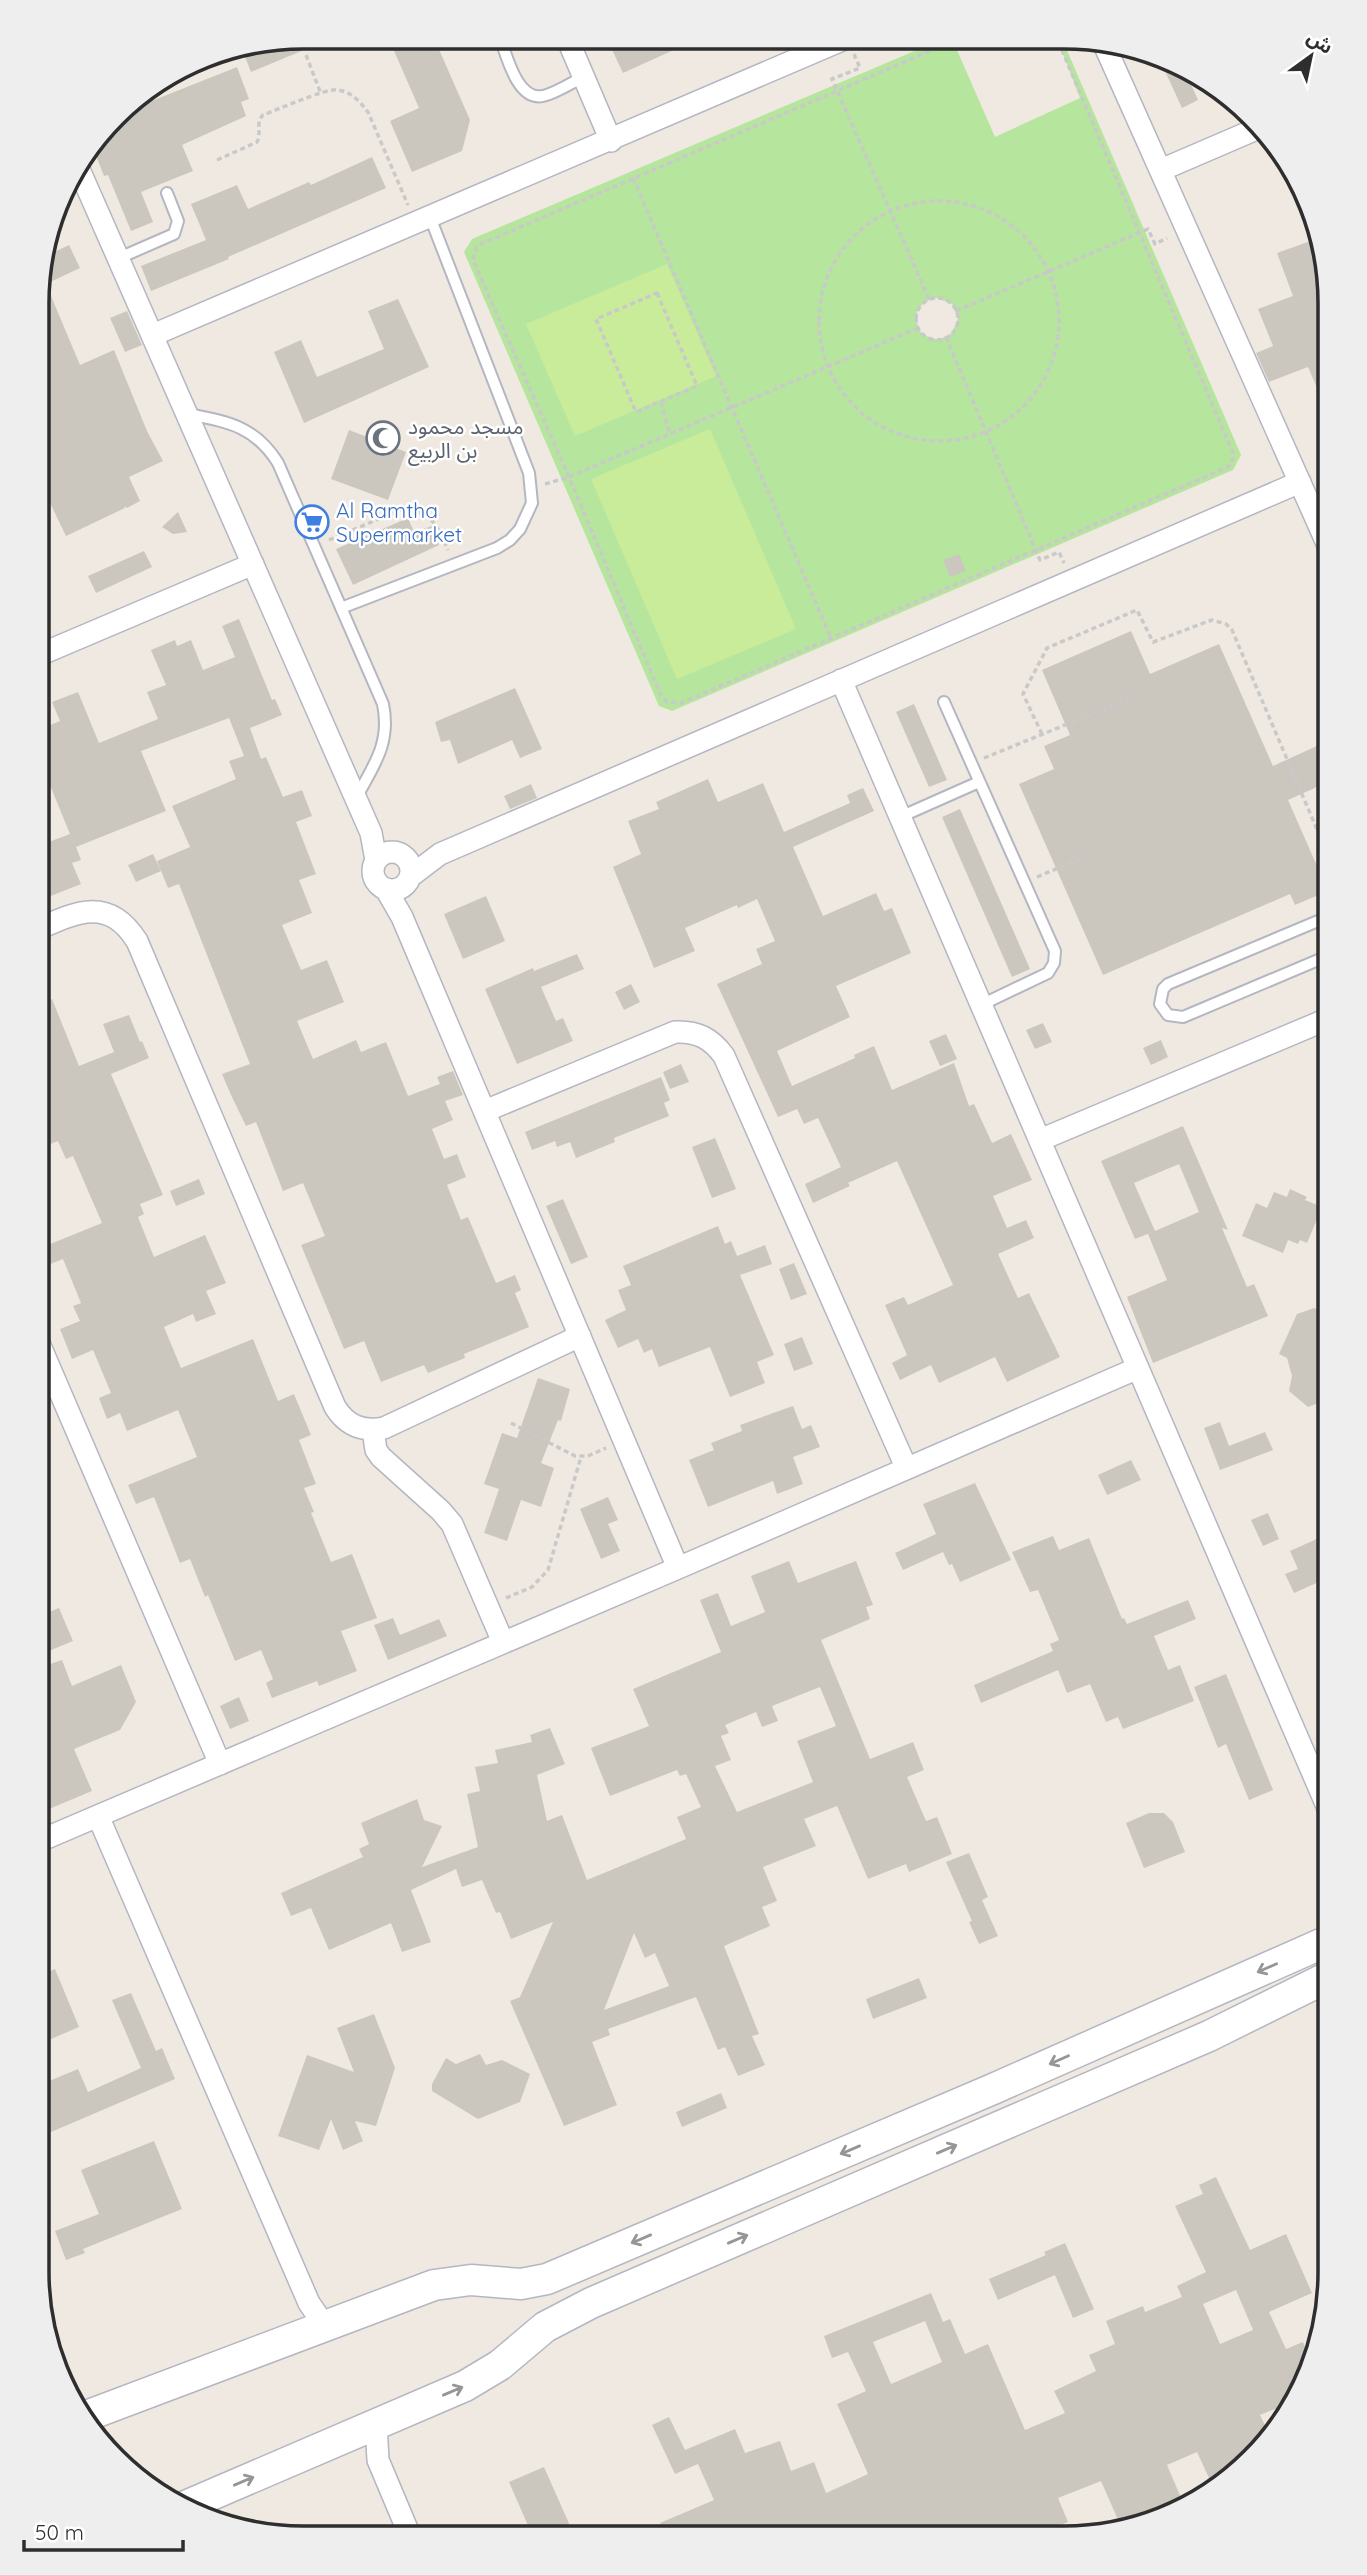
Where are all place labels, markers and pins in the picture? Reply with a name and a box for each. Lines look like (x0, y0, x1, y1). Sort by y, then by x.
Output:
place label: مسجد محمود بن الربيع (408, 413, 524, 466)
mosque icon: مسجد محمود بن الربيع (364, 419, 402, 457)
place label: Al Ramtha Supermarket (336, 497, 462, 547)
supermarket icon: Al Ramtha Supermarket (293, 503, 331, 541)

